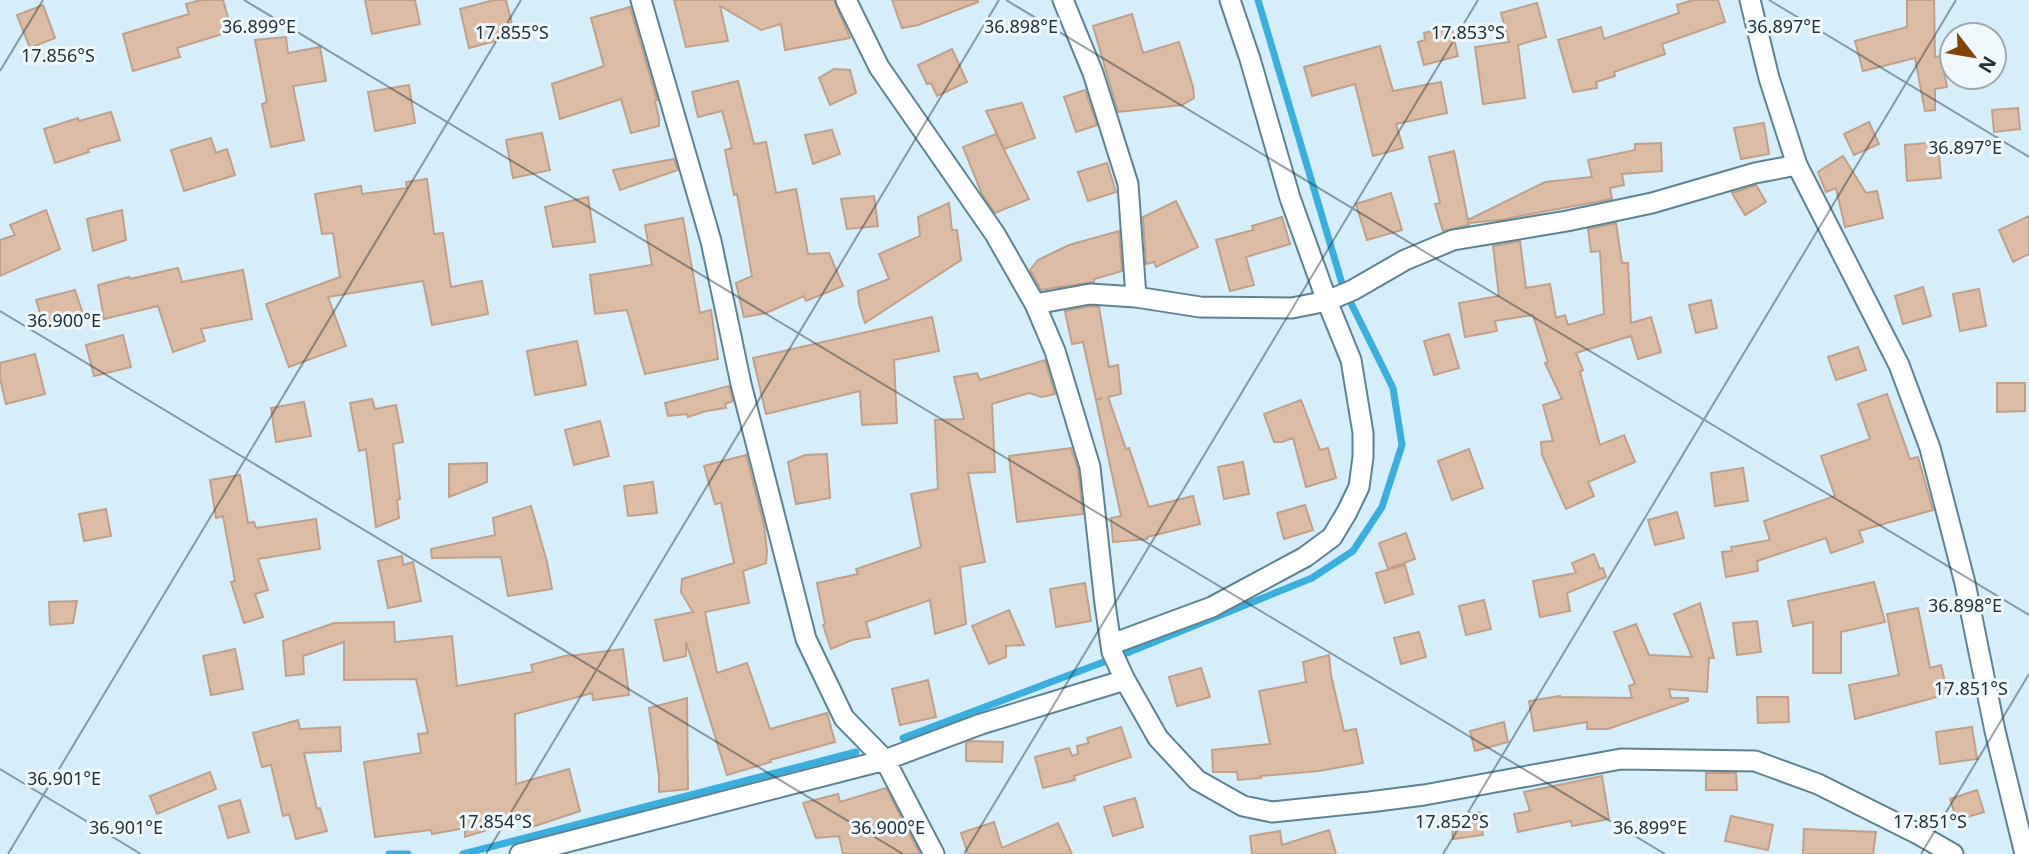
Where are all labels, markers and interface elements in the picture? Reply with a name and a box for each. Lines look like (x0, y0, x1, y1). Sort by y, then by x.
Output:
text: 36.899°E (222, 14, 296, 38)
text: 36.898°E (984, 14, 1058, 38)
text: 36.897°E (1747, 14, 1821, 38)
text: 17.855°S (475, 20, 549, 44)
text: 17.853°S (1431, 20, 1505, 44)
north arrow (1938, 21, 2008, 91)
text: 17.856°S (21, 43, 95, 67)
text: N (1972, 51, 2003, 78)
text: 36.897°E (1928, 135, 2002, 159)
text: 36.900°E (27, 308, 101, 332)
text: 36.898°E (1928, 593, 2002, 617)
text: 17.851°S (1934, 676, 2008, 700)
text: 36.901°E (27, 766, 101, 790)
text: 17.854°S (458, 809, 532, 833)
text: 17.852°S (1415, 809, 1489, 833)
text: 17.851°S (1893, 809, 1967, 833)
text: 36.901°E (89, 815, 163, 839)
text: 36.900°E (851, 815, 925, 839)
text: 36.899°E (1613, 815, 1687, 839)

